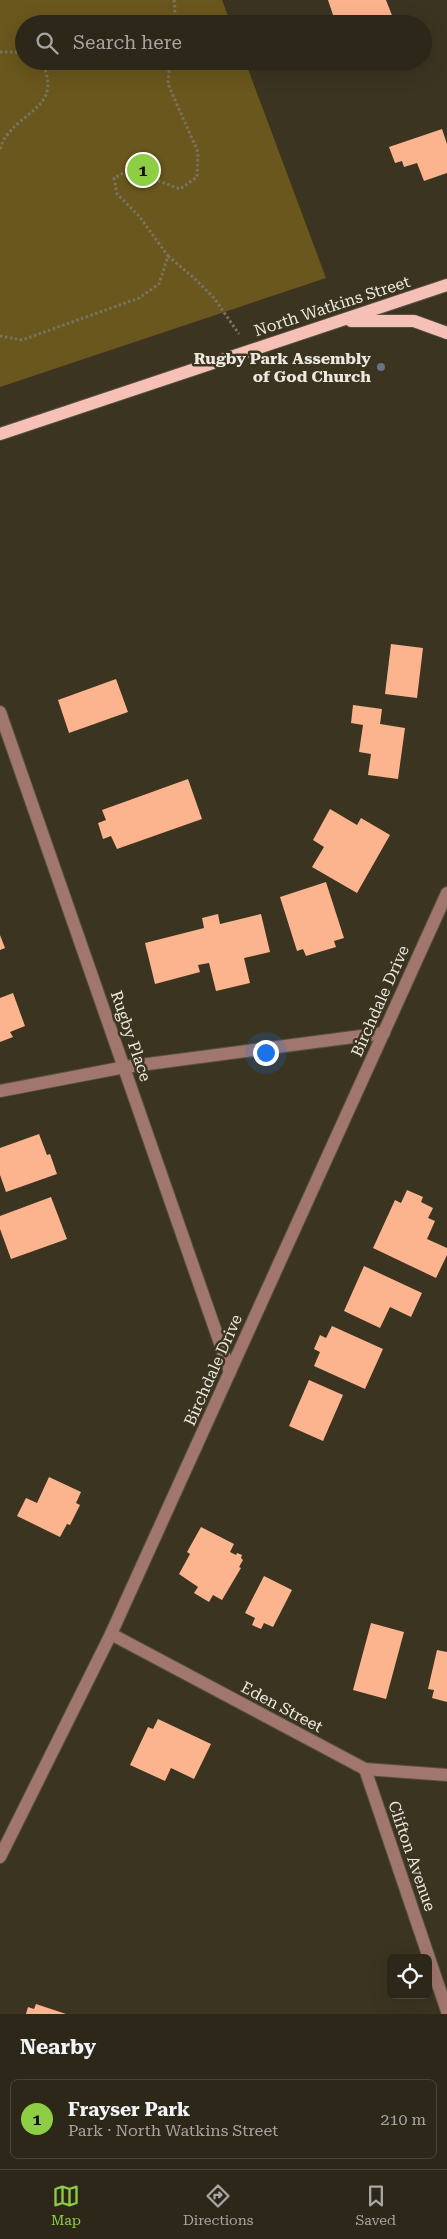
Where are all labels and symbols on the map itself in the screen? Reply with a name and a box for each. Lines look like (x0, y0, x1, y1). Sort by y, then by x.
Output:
pin: 1 (127, 151, 159, 189)
street label: North Watkins Street (252, 272, 412, 340)
place label: Rugby Park Assembly of God Church (194, 349, 371, 386)
marker: Rugby Park Assembly of God Church (375, 361, 387, 373)
street label: Birchdale Drive (347, 942, 413, 1060)
street label: Rugby Place (107, 988, 155, 1084)
your location (253, 1040, 279, 1066)
street label: Birchdale Drive (180, 1311, 246, 1429)
street label: Eden Street (238, 1678, 326, 1736)
street label: Clifton Avenue (384, 1798, 440, 1914)

